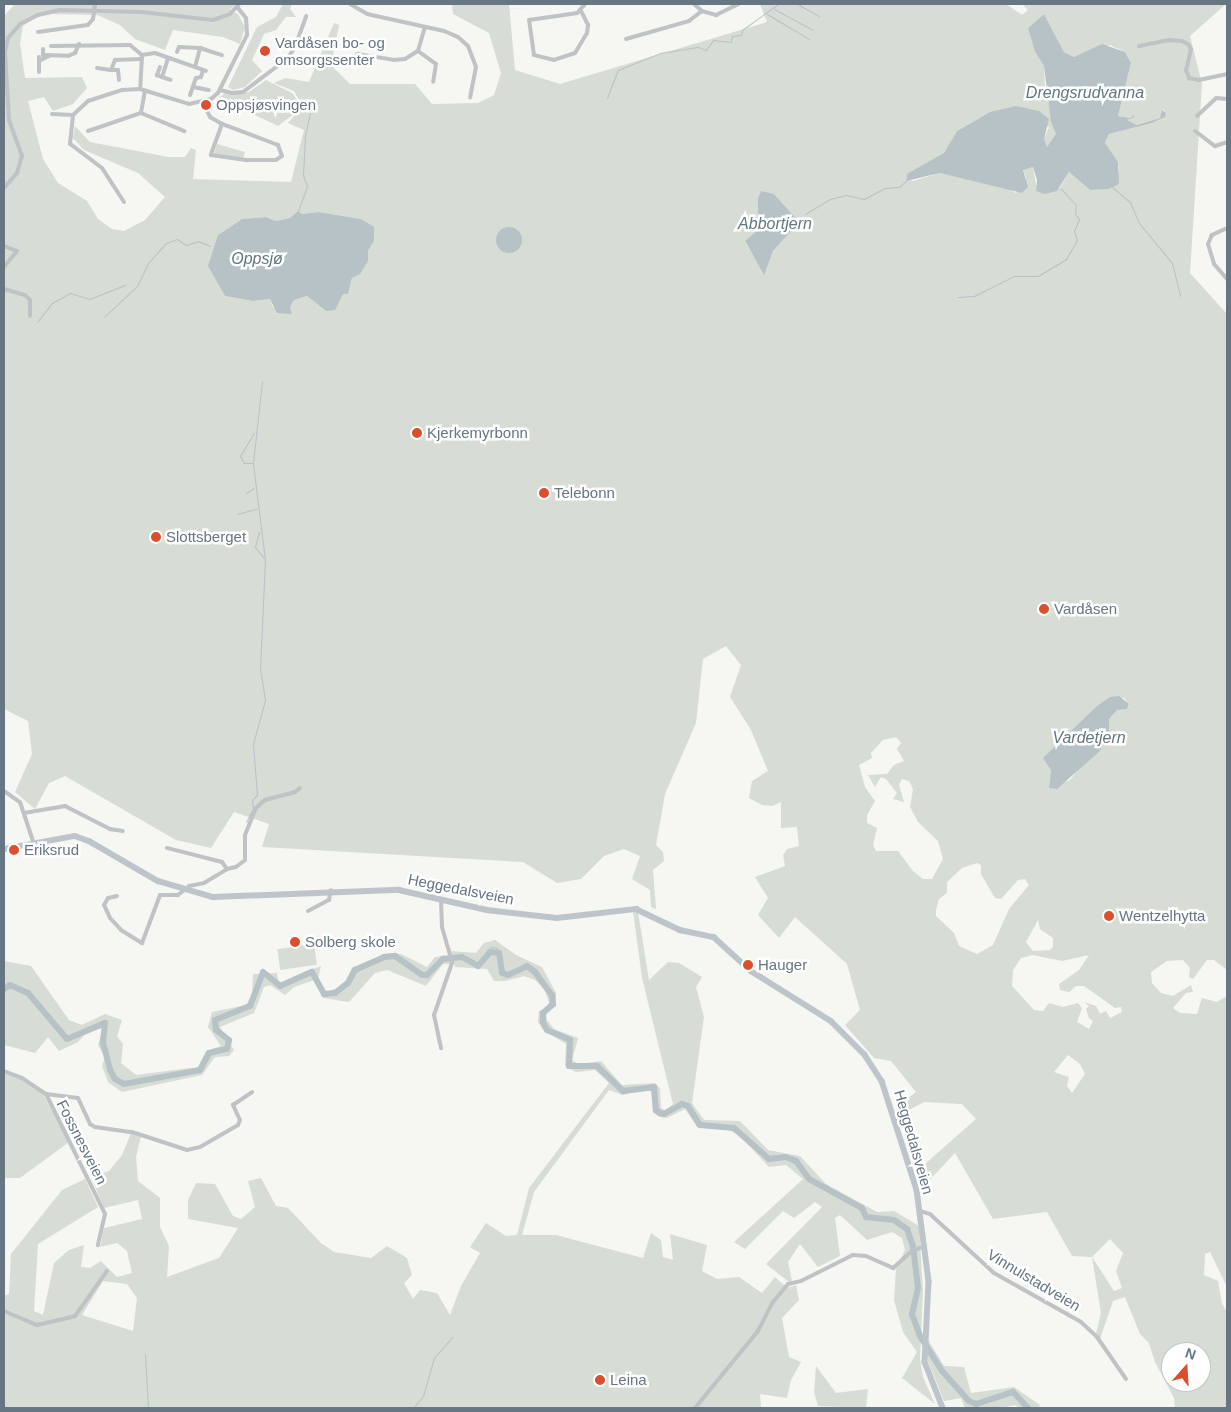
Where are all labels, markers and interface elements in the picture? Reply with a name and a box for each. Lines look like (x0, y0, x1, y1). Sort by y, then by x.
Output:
place label: Vardåsen bo- og omsorgssenter (275, 33, 385, 68)
marker: Vardåsen bo- og omsorgssenter (259, 45, 271, 57)
water label: Drengsrudvanna (1026, 83, 1144, 103)
place label: Oppsjøsvingen (216, 96, 316, 114)
marker: Oppsjøsvingen (200, 99, 212, 111)
water label: Abbortjern (738, 214, 812, 234)
water label: Oppsjø (231, 249, 283, 269)
place label: Kjerkemyrbonn (427, 424, 528, 442)
marker: Kjerkemyrbonn (411, 427, 423, 439)
place label: Telebonn (554, 484, 615, 502)
marker: Telebonn (538, 487, 550, 499)
place label: Slottsberget (166, 528, 246, 546)
marker: Slottsberget (150, 531, 162, 543)
place label: Vardåsen (1054, 600, 1117, 618)
marker: Vardåsen (1038, 603, 1050, 615)
water label: Vardetjern (1052, 728, 1126, 748)
place label: Eriksrud (24, 841, 79, 859)
marker: Eriksrud (8, 844, 20, 856)
street label: Heggedalsveien (406, 870, 516, 908)
place label: Wentzelhytta (1119, 907, 1205, 925)
marker: Wentzelhytta (1103, 910, 1115, 922)
place label: Solberg skole (305, 933, 396, 951)
marker: Solberg skole (289, 936, 301, 948)
place label: Hauger (758, 956, 807, 974)
marker: Hauger (742, 959, 754, 971)
street label: Heggedalsveien (891, 1088, 937, 1196)
street label: Fossnesveien (53, 1097, 111, 1187)
street label: Vinnulstadveien (984, 1245, 1084, 1315)
north arrow (1161, 1342, 1211, 1392)
text: N (1183, 1345, 1198, 1363)
place label: Leina (610, 1371, 647, 1389)
marker: Leina (594, 1374, 606, 1386)

